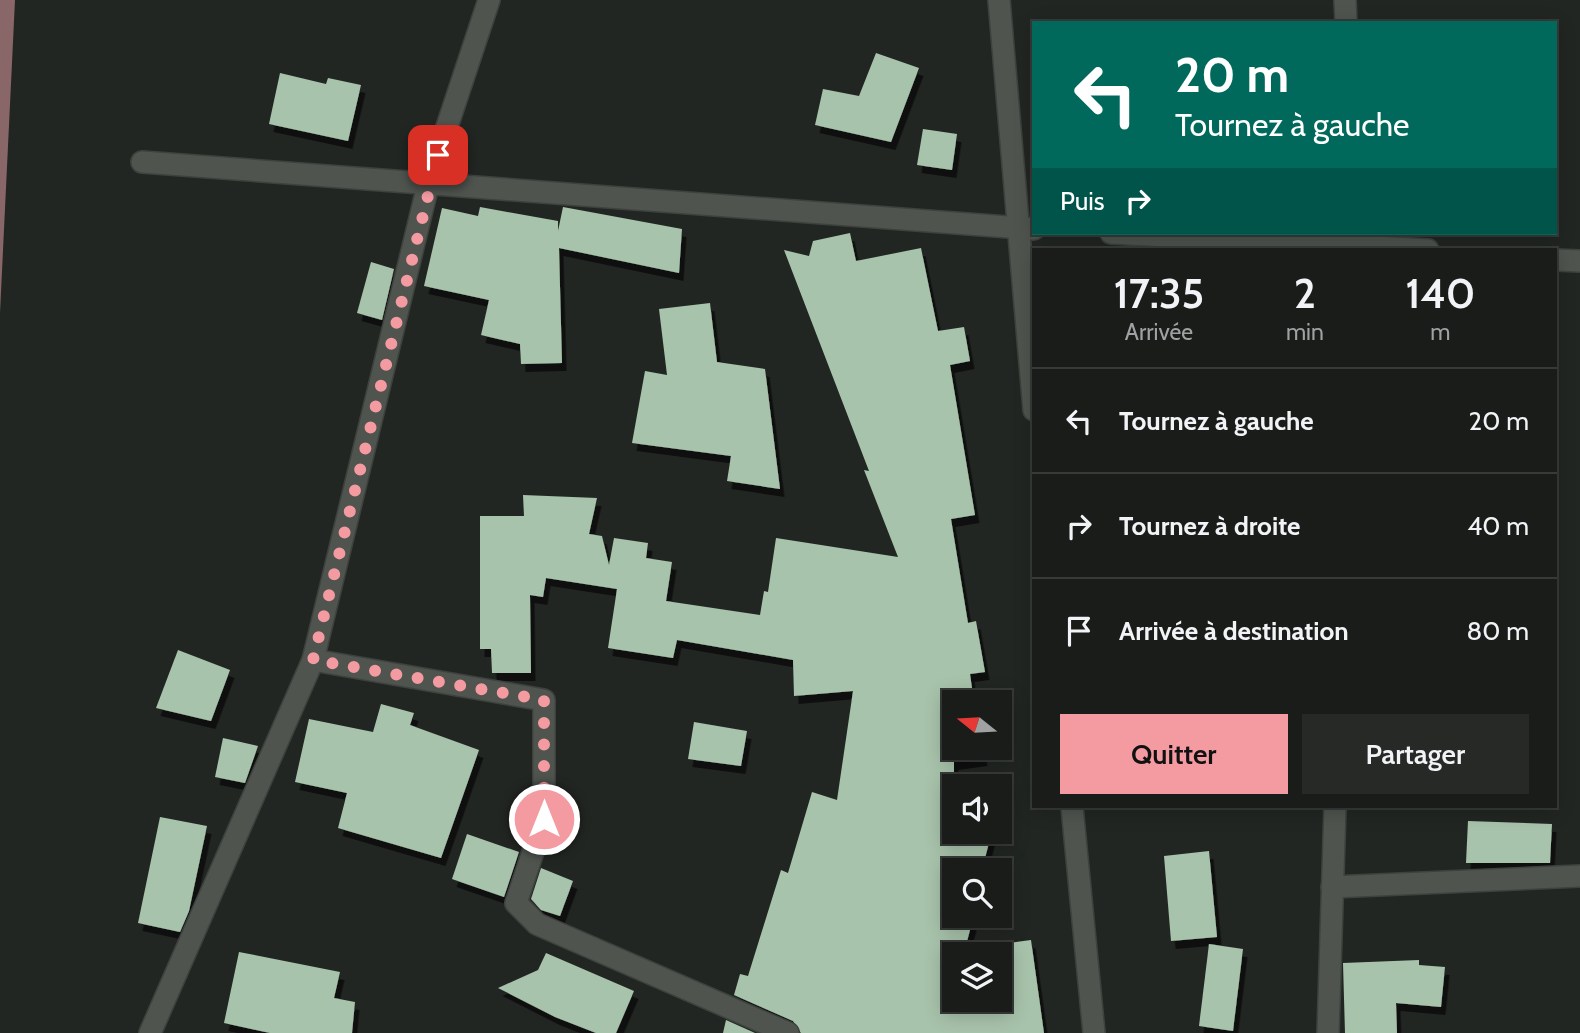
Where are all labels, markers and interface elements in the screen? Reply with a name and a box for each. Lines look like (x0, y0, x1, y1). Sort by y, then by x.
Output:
text: 20 m (1175, 45, 1289, 104)
icon: left (1060, 49, 1151, 140)
text: Tournez à gauche (1175, 105, 1409, 144)
pin (408, 125, 468, 185)
icon: arrive (419, 136, 457, 174)
icon: right (1119, 182, 1157, 220)
text: Puis (1060, 185, 1105, 217)
text: 17:35 (1114, 267, 1204, 319)
text: 2 (1294, 267, 1316, 319)
text: 140 (1405, 267, 1475, 319)
text: Arrivée (1125, 318, 1193, 346)
text: min (1286, 318, 1324, 346)
text: m (1430, 318, 1450, 346)
icon: left (1060, 402, 1098, 440)
text: Tournez à gauche (1119, 405, 1314, 437)
text: 20 m (1469, 405, 1529, 437)
icon: right (1060, 507, 1098, 545)
text: Tournez à droite (1119, 510, 1301, 542)
text: 40 m (1467, 510, 1529, 542)
icon: arrive (1060, 612, 1098, 650)
text: Arrivée à destination (1119, 615, 1349, 647)
text: 80 m (1466, 615, 1529, 647)
north arrow (942, 690, 1012, 760)
map controls (942, 690, 1012, 1012)
button: Quitter (1060, 714, 1288, 794)
button: Partager (1302, 714, 1529, 794)
button: sound (942, 774, 1012, 844)
position arrow (507, 782, 581, 856)
button: search (942, 858, 1012, 928)
button: layers (942, 942, 1012, 1012)

